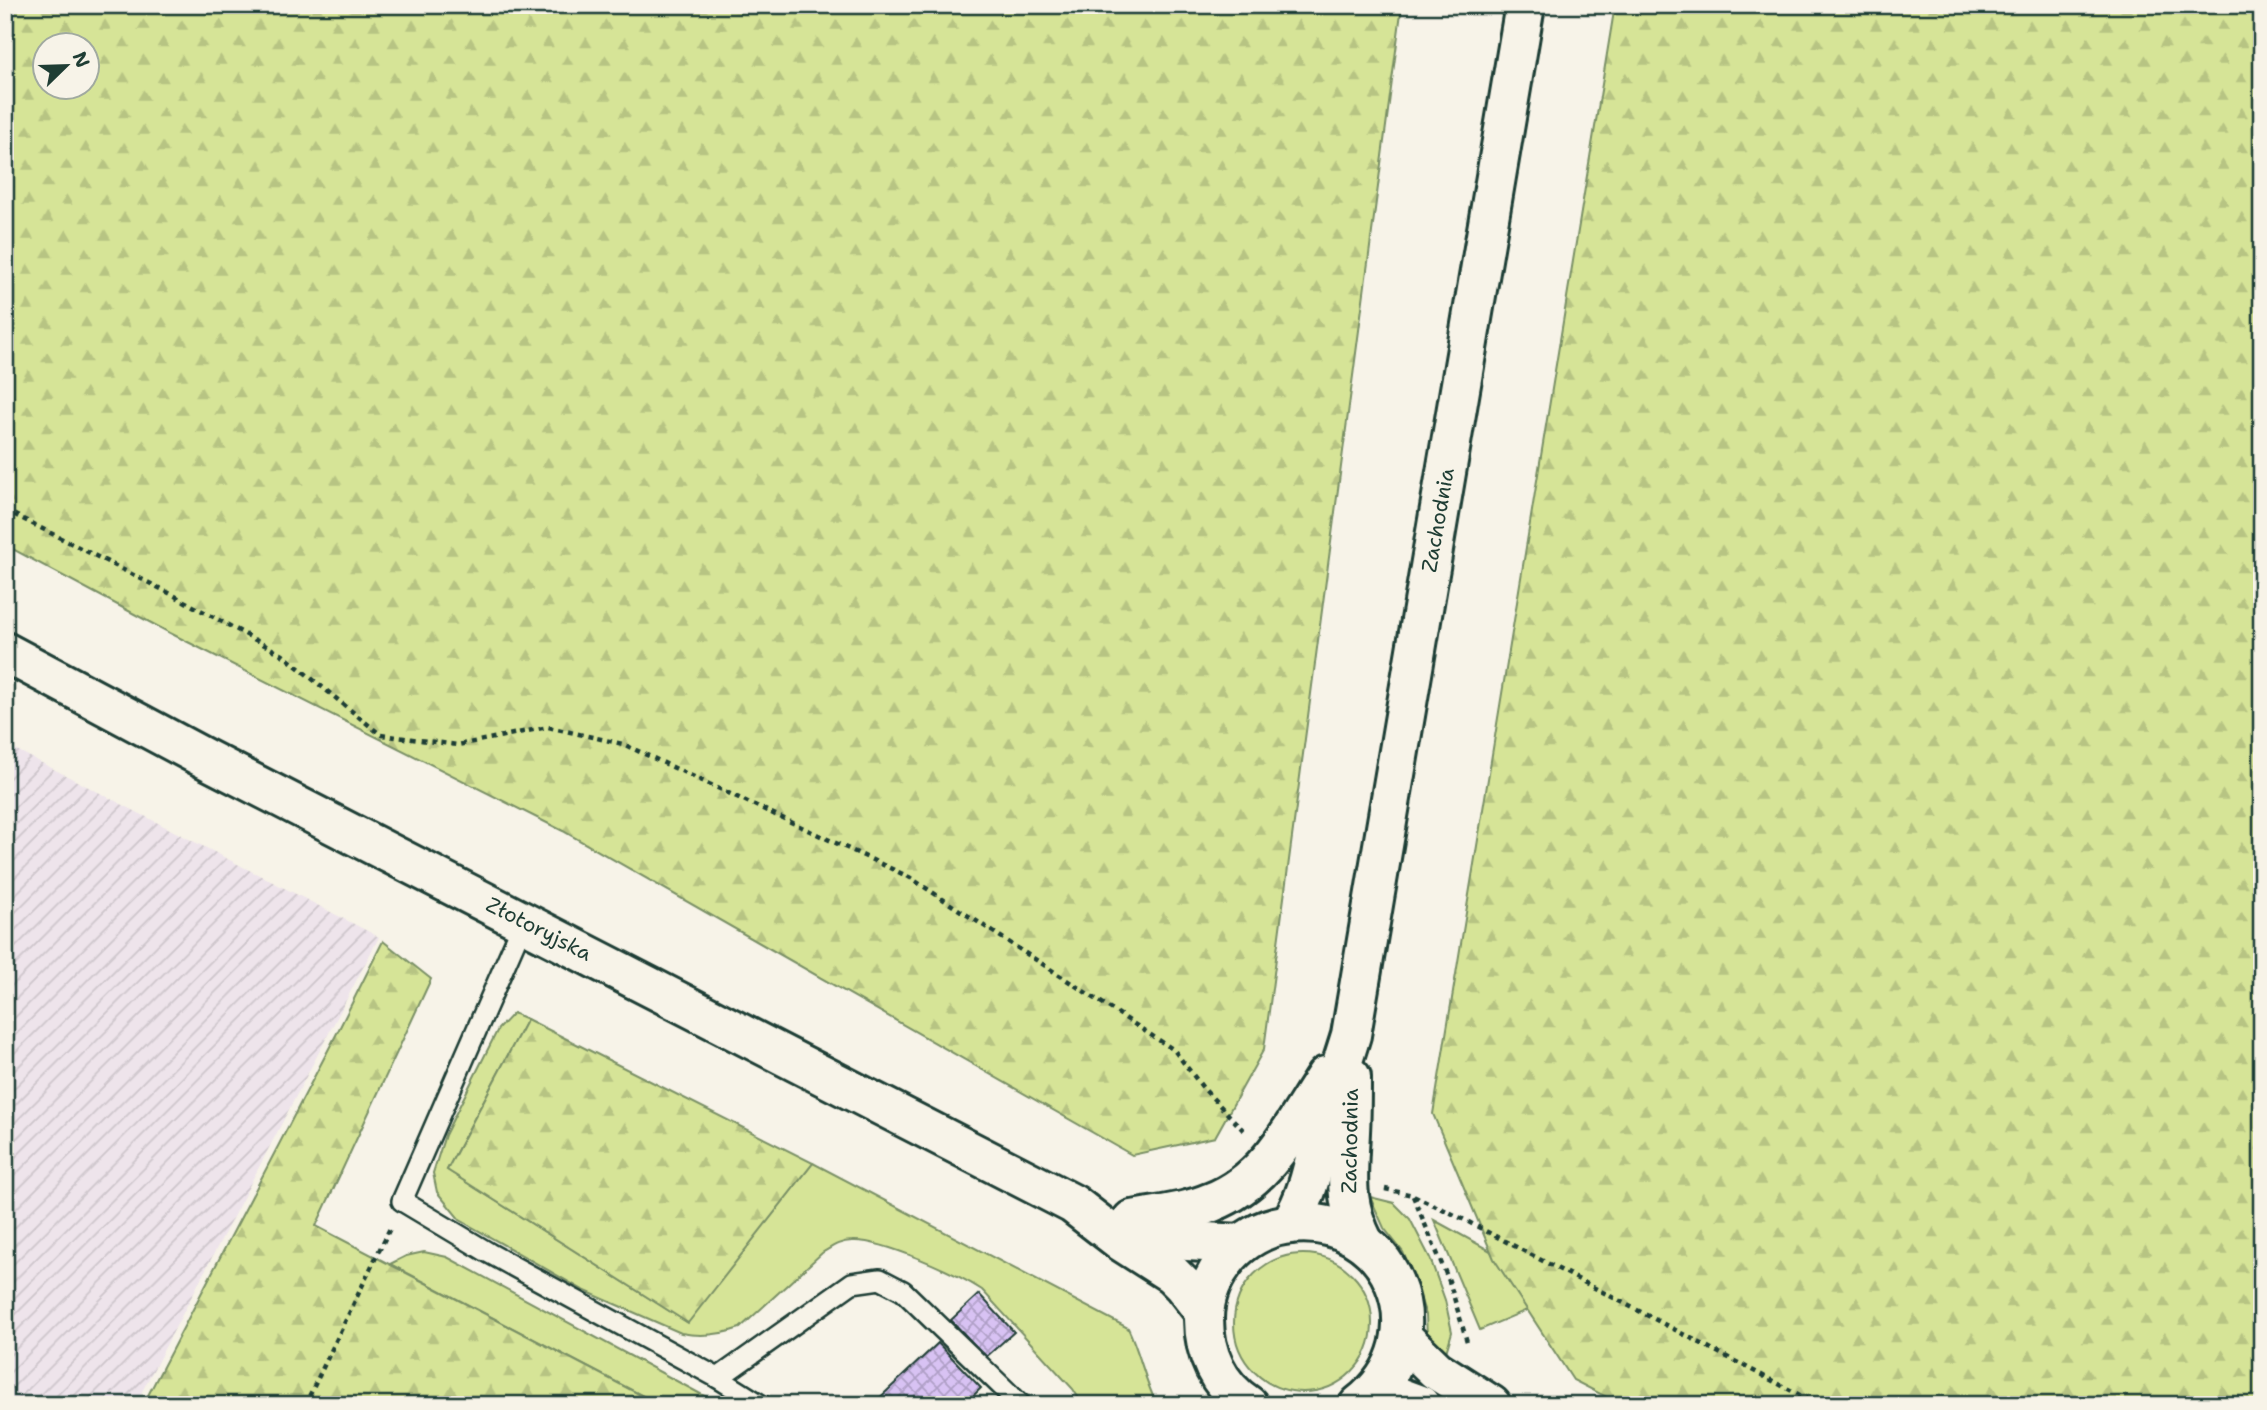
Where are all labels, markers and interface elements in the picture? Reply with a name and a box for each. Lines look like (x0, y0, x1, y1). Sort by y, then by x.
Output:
north arrow (32, 32, 102, 102)
text: N (67, 48, 96, 71)
street label: Zachodnia (1415, 466, 1461, 574)
street label: Złotoryjska (481, 890, 597, 968)
street label: Zachodnia (1335, 1088, 1365, 1194)

